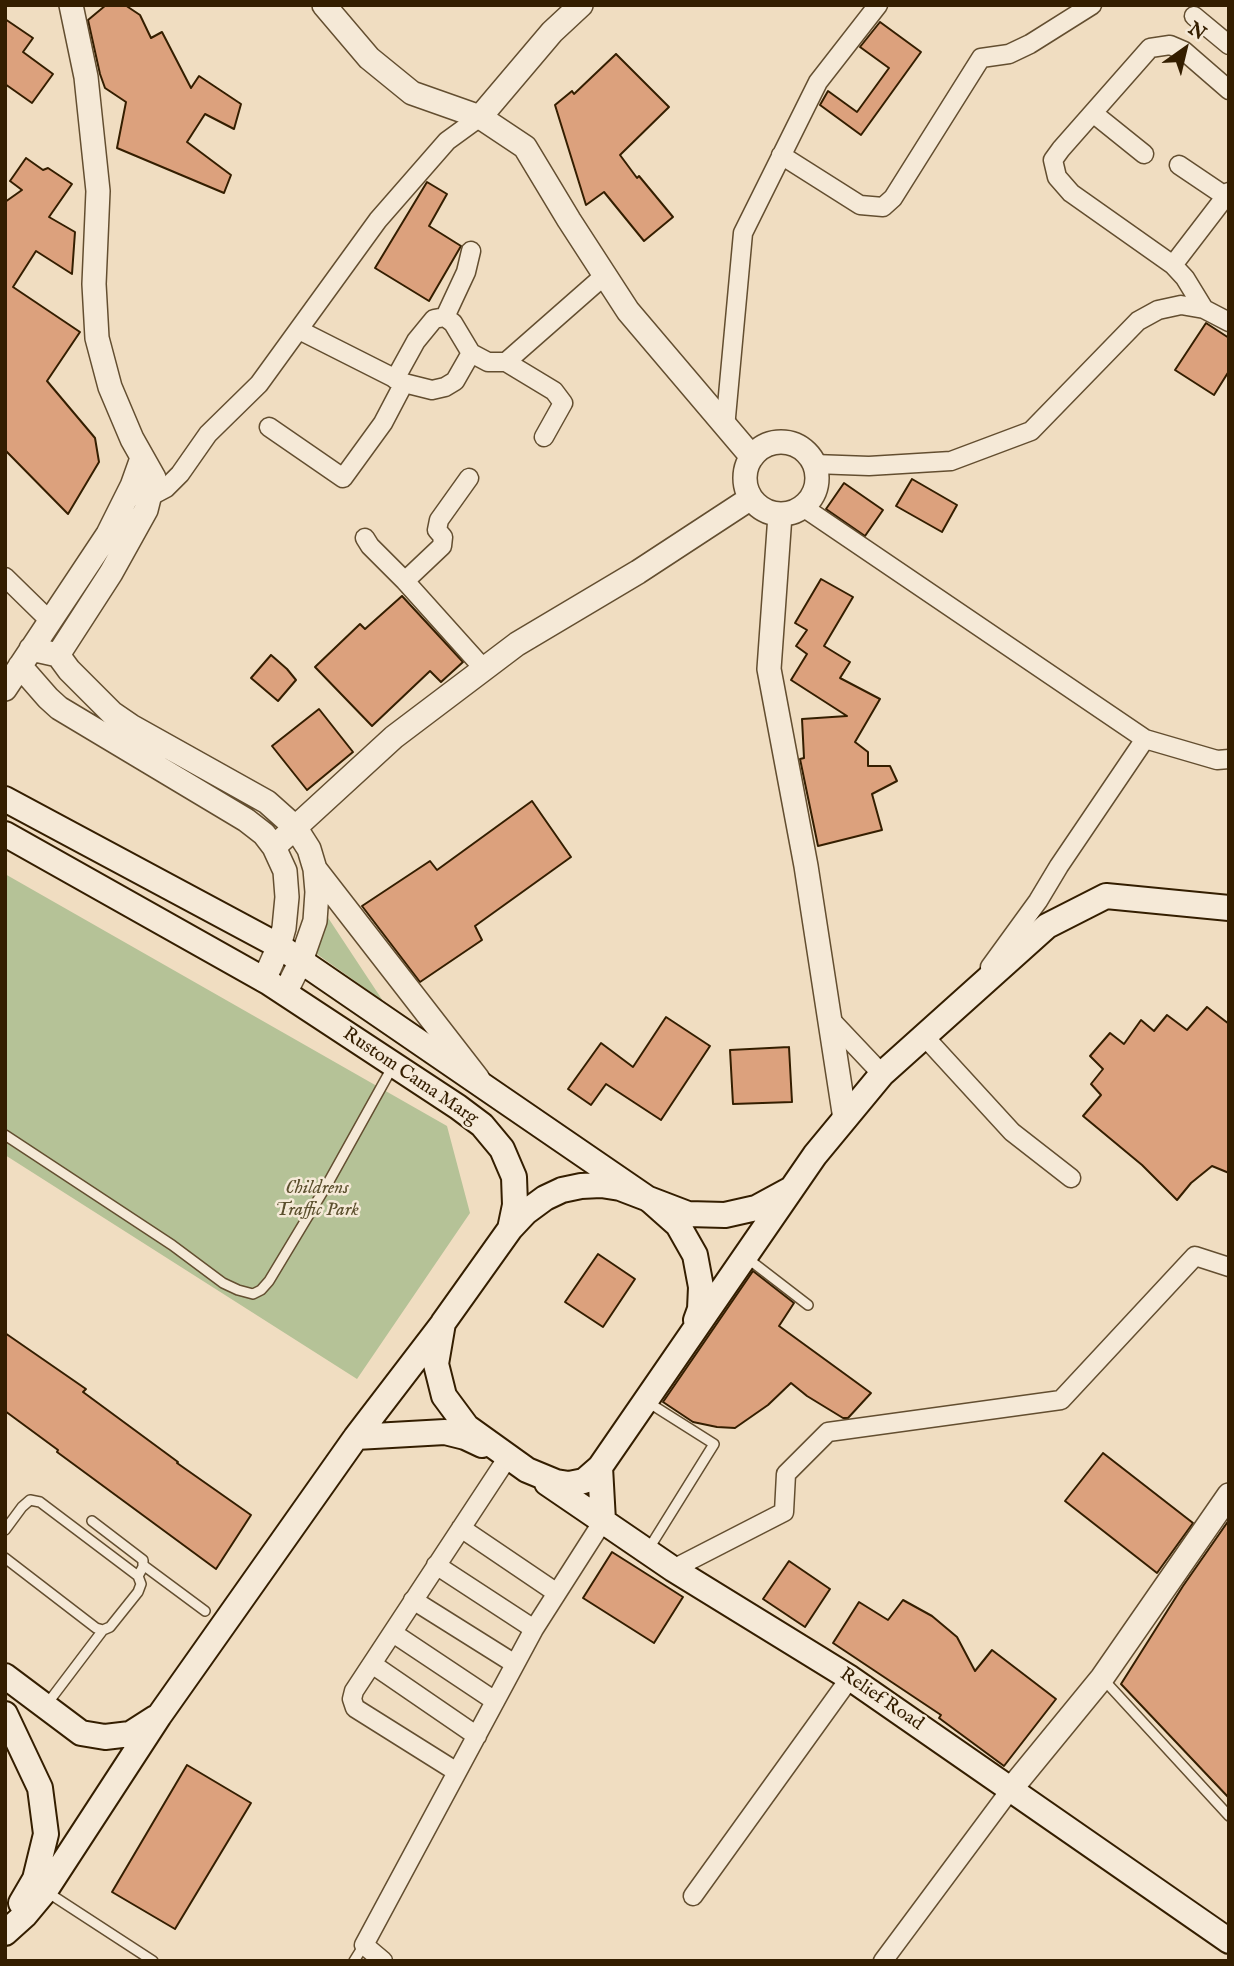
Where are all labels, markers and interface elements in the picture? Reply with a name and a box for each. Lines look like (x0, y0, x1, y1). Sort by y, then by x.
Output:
north arrow (1150, 14, 1220, 84)
text: N (1183, 17, 1210, 46)
street label: Rustom Cama Marg (338, 1023, 482, 1131)
park label: Childrens Traffic Park (275, 1178, 359, 1222)
street label: Relief Road (835, 1664, 927, 1736)

